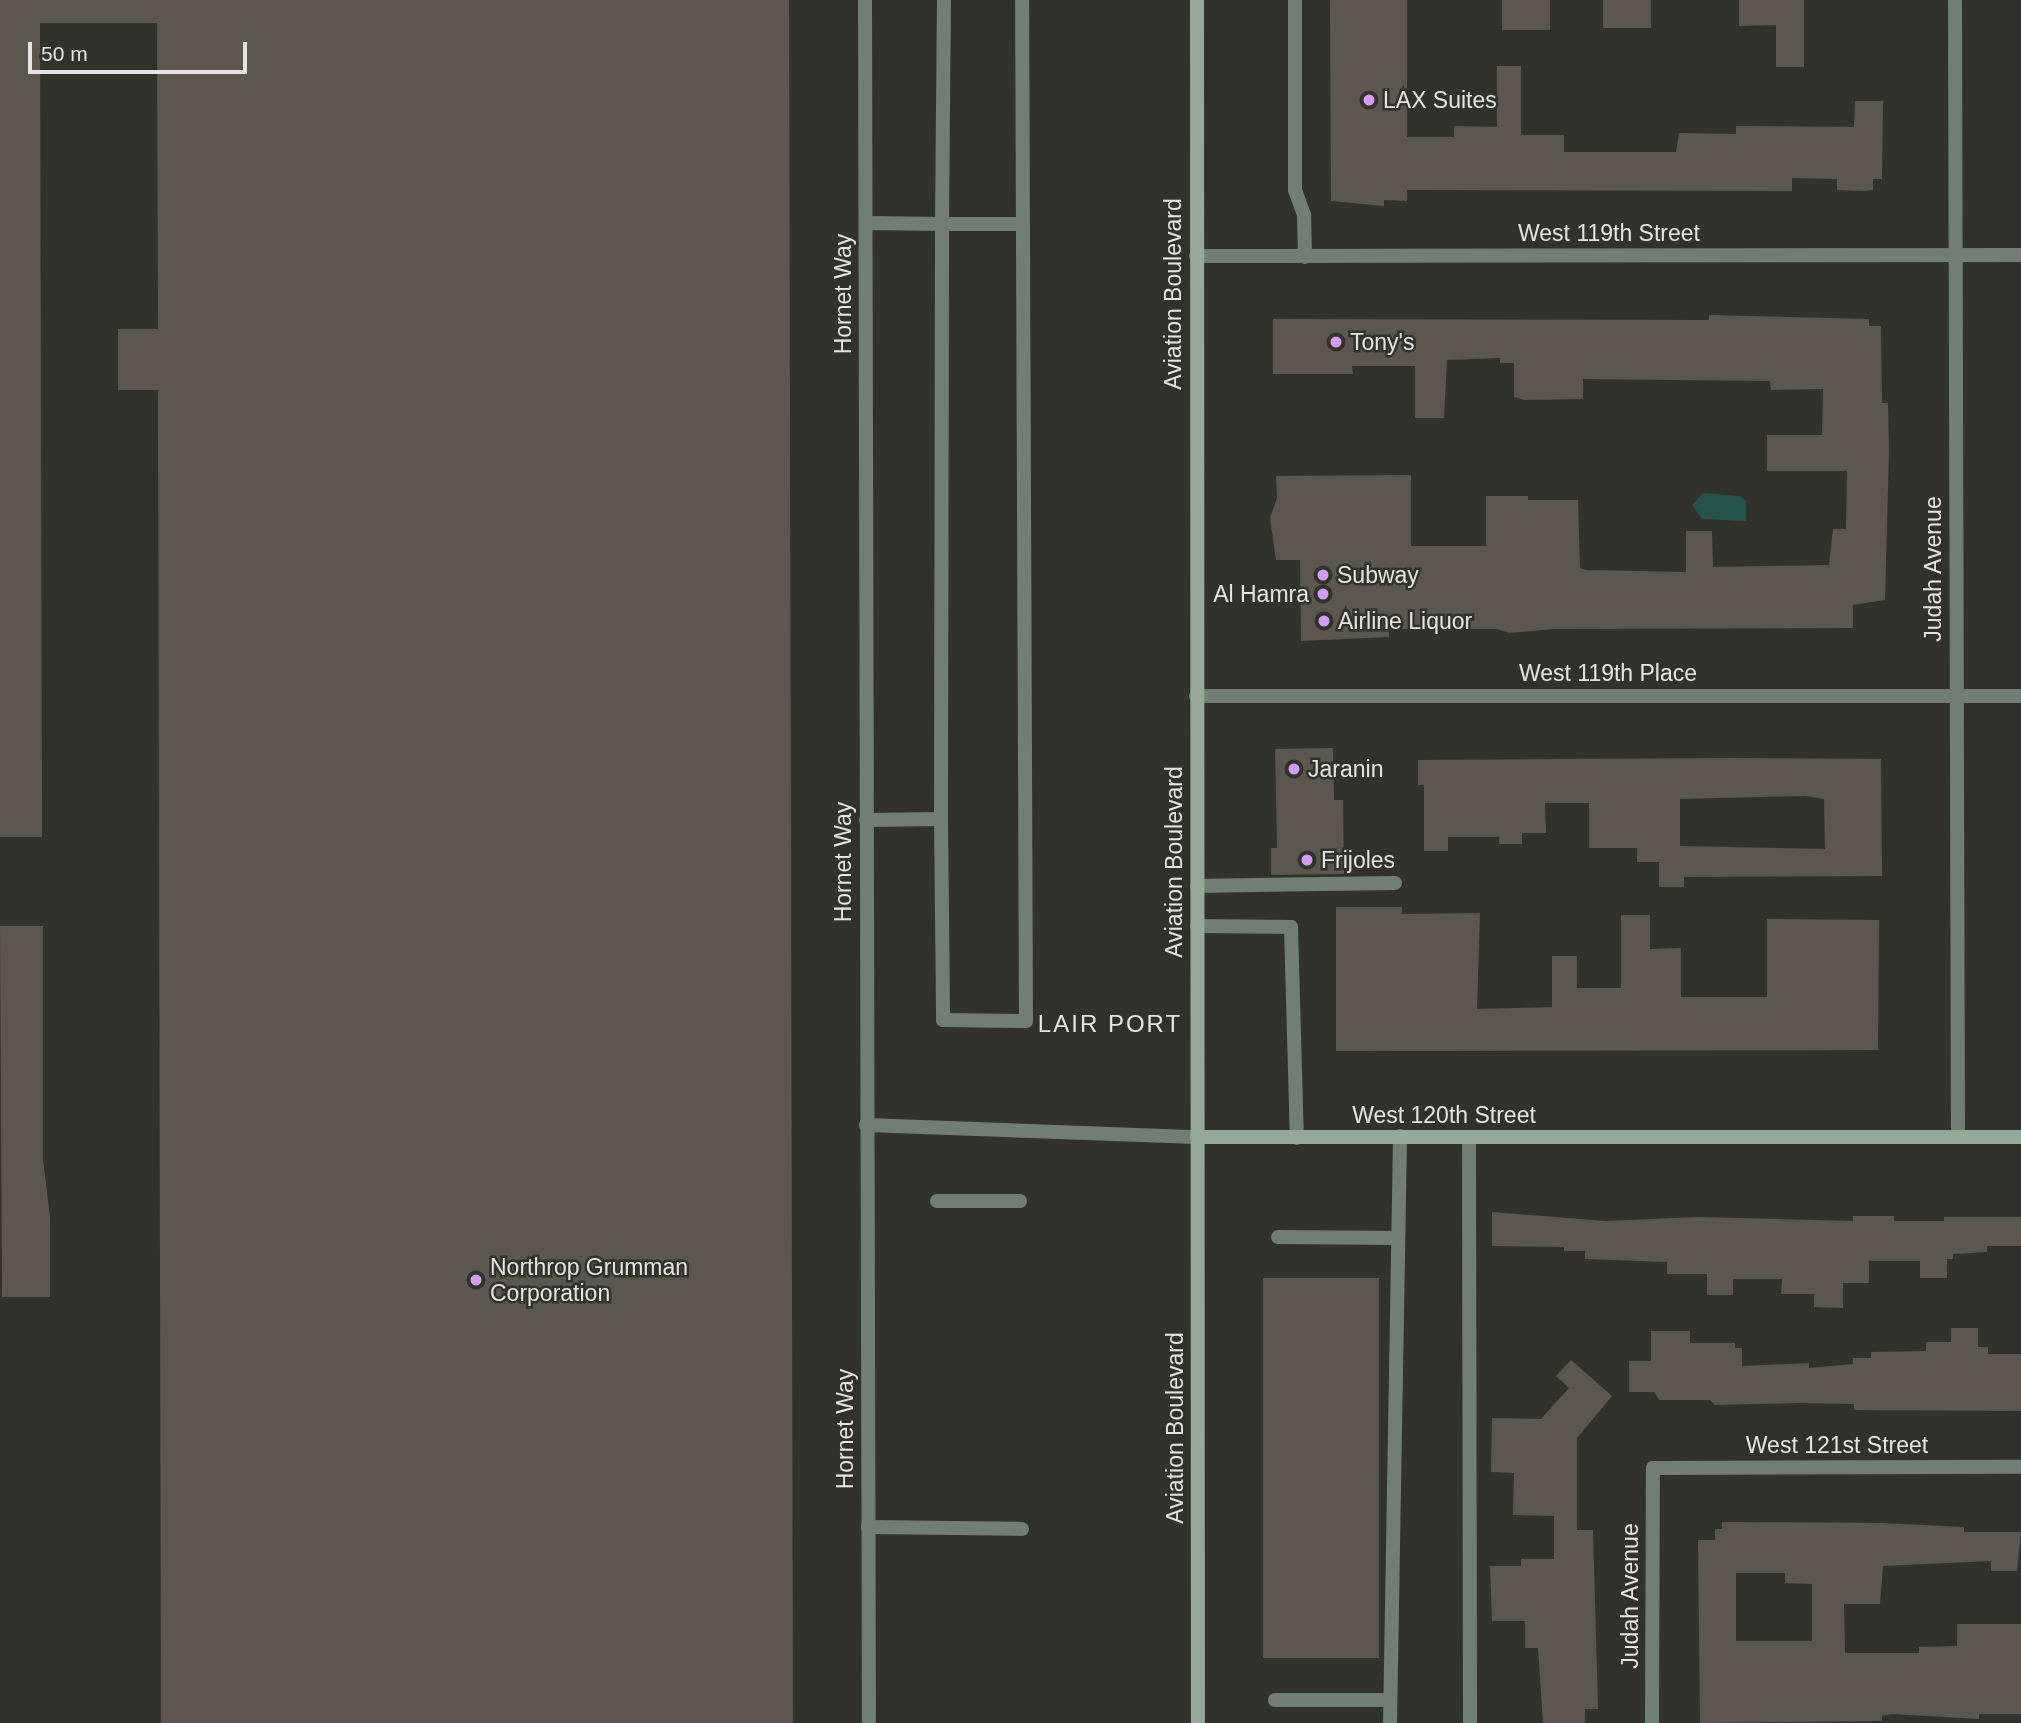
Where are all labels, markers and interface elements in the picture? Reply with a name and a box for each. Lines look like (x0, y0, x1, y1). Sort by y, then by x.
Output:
scale bar (32, 28, 250, 72)
text: 50 m (41, 42, 88, 65)
place label: LAX Suites (1383, 86, 1497, 114)
marker: LAX Suites (1361, 92, 1377, 108)
street label: Aviation Boulevard (1159, 198, 1187, 390)
street label: West 119th Street (1518, 219, 1700, 247)
street label: Hornet Way (829, 234, 857, 354)
place label: Tony's (1350, 328, 1414, 356)
marker: Tony's (1328, 334, 1344, 350)
street label: Judah Avenue (1919, 496, 1947, 642)
place label: Subway (1337, 561, 1419, 589)
marker: Subway (1315, 567, 1331, 583)
place label: Al Hamra (1213, 580, 1309, 608)
marker: Al Hamra (1315, 586, 1331, 602)
place label: Airline Liquor (1338, 607, 1472, 635)
marker: Airline Liquor (1316, 613, 1332, 629)
street label: West 119th Place (1519, 659, 1697, 687)
place label: Jaranin (1308, 755, 1383, 783)
marker: Jaranin (1286, 761, 1302, 777)
street label: Aviation Boulevard (1160, 766, 1188, 958)
street label: Hornet Way (829, 802, 857, 922)
place label: Frijoles (1321, 846, 1395, 874)
marker: Frijoles (1299, 852, 1315, 868)
district label: LAIR PORT (1039, 1010, 1181, 1038)
street label: West 120th Street (1352, 1101, 1536, 1129)
place label: Northrop Grumman Corporation (490, 1253, 688, 1307)
marker: Northrop Grumman Corporation (468, 1272, 484, 1288)
street label: Aviation Boulevard (1161, 1332, 1189, 1524)
street label: Hornet Way (831, 1369, 859, 1489)
street label: West 121st Street (1746, 1431, 1928, 1459)
street label: Judah Avenue (1616, 1523, 1644, 1669)

